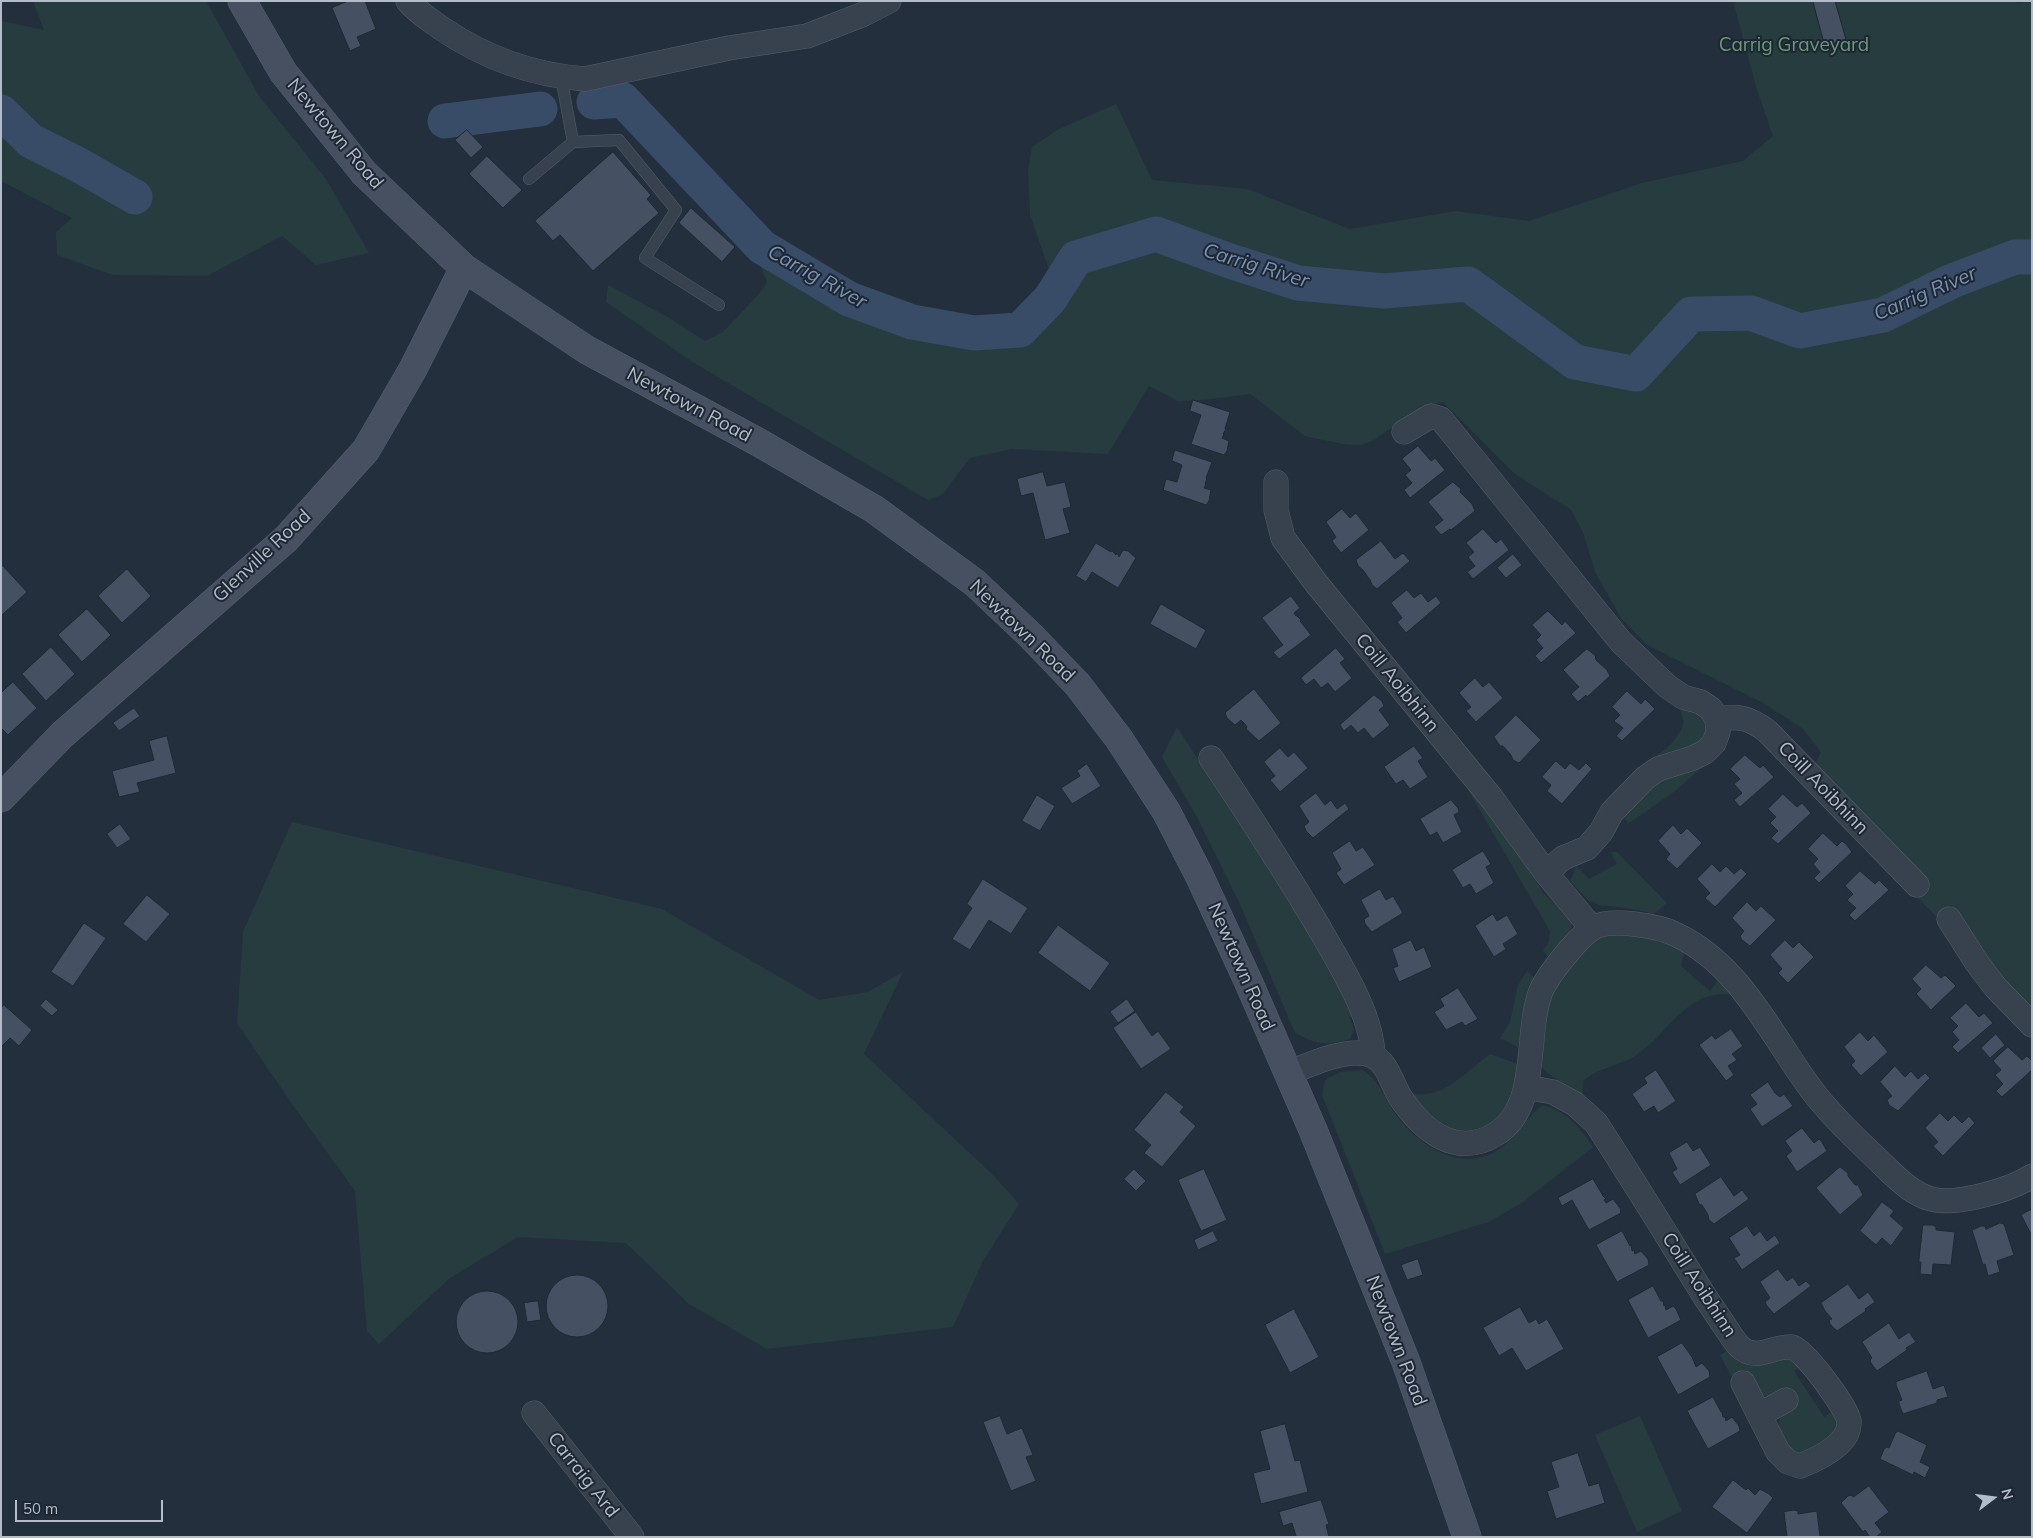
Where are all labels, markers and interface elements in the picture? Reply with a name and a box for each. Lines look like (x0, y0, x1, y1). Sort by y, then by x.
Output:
park label: Carrig Graveyard (1719, 34, 1869, 56)
street label: Newtown Road (282, 74, 388, 194)
water label: Carrig River (1200, 239, 1312, 293)
water label: Carrig River (763, 240, 871, 314)
water label: Carrig River (1870, 262, 1980, 326)
street label: Newtown Road (623, 363, 755, 447)
street label: Glenville Road (208, 505, 316, 607)
street label: Newtown Road (965, 575, 1079, 687)
street label: Coill Aoibhinn (1350, 629, 1444, 737)
street label: Coill Aoibhinn (1773, 737, 1873, 839)
street label: Newtown Road (1203, 900, 1279, 1034)
street label: Coill Aoibhinn (1657, 1228, 1741, 1342)
street label: Newtown Road (1361, 1273, 1431, 1409)
street label: Carraig Ard (543, 1428, 623, 1522)
north arrow (1968, 1473, 2018, 1523)
text: N (1997, 1487, 2018, 1502)
scale bar (18, 1490, 165, 1522)
text: 50 m (23, 1499, 58, 1518)

